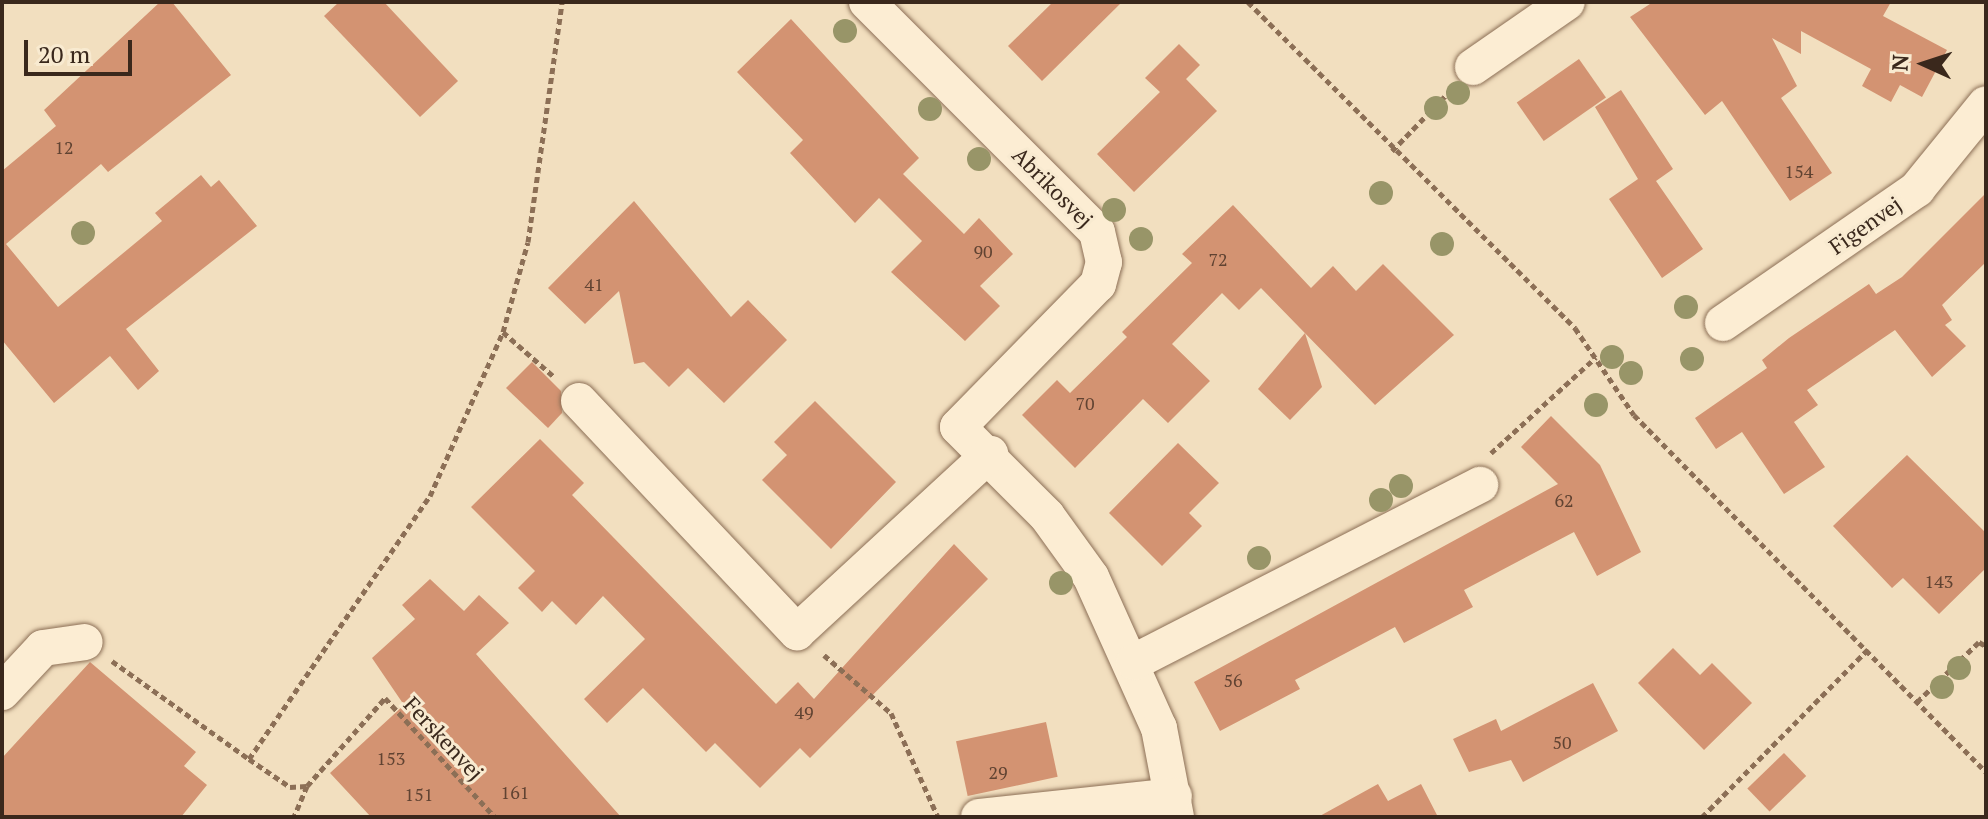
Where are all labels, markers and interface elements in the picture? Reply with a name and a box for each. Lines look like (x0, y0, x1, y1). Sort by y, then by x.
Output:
scale bar (28, 24, 136, 74)
north arrow (1884, 24, 1964, 104)
text: 20 m (38, 38, 90, 70)
text: N (1885, 54, 1914, 72)
house number: 12 (54, 136, 74, 158)
street label: Abrikosvej (1007, 141, 1099, 233)
house number: 154 (1785, 160, 1813, 182)
street label: Figenvej (1824, 191, 1906, 259)
house number: 90 (973, 240, 993, 262)
house number: 72 (1208, 248, 1228, 270)
house number: 41 (584, 273, 604, 295)
house number: 70 (1075, 392, 1095, 414)
house number: 62 (1554, 489, 1574, 511)
house number: 143 (1925, 570, 1953, 592)
house number: 56 (1223, 669, 1243, 691)
street label: Ferskenvej (399, 691, 489, 785)
house number: 49 (794, 701, 814, 723)
house number: 50 (1552, 731, 1572, 753)
house number: 153 (377, 747, 405, 769)
house number: 29 (988, 761, 1008, 783)
house number: 161 (501, 781, 529, 803)
house number: 151 (405, 783, 433, 805)

